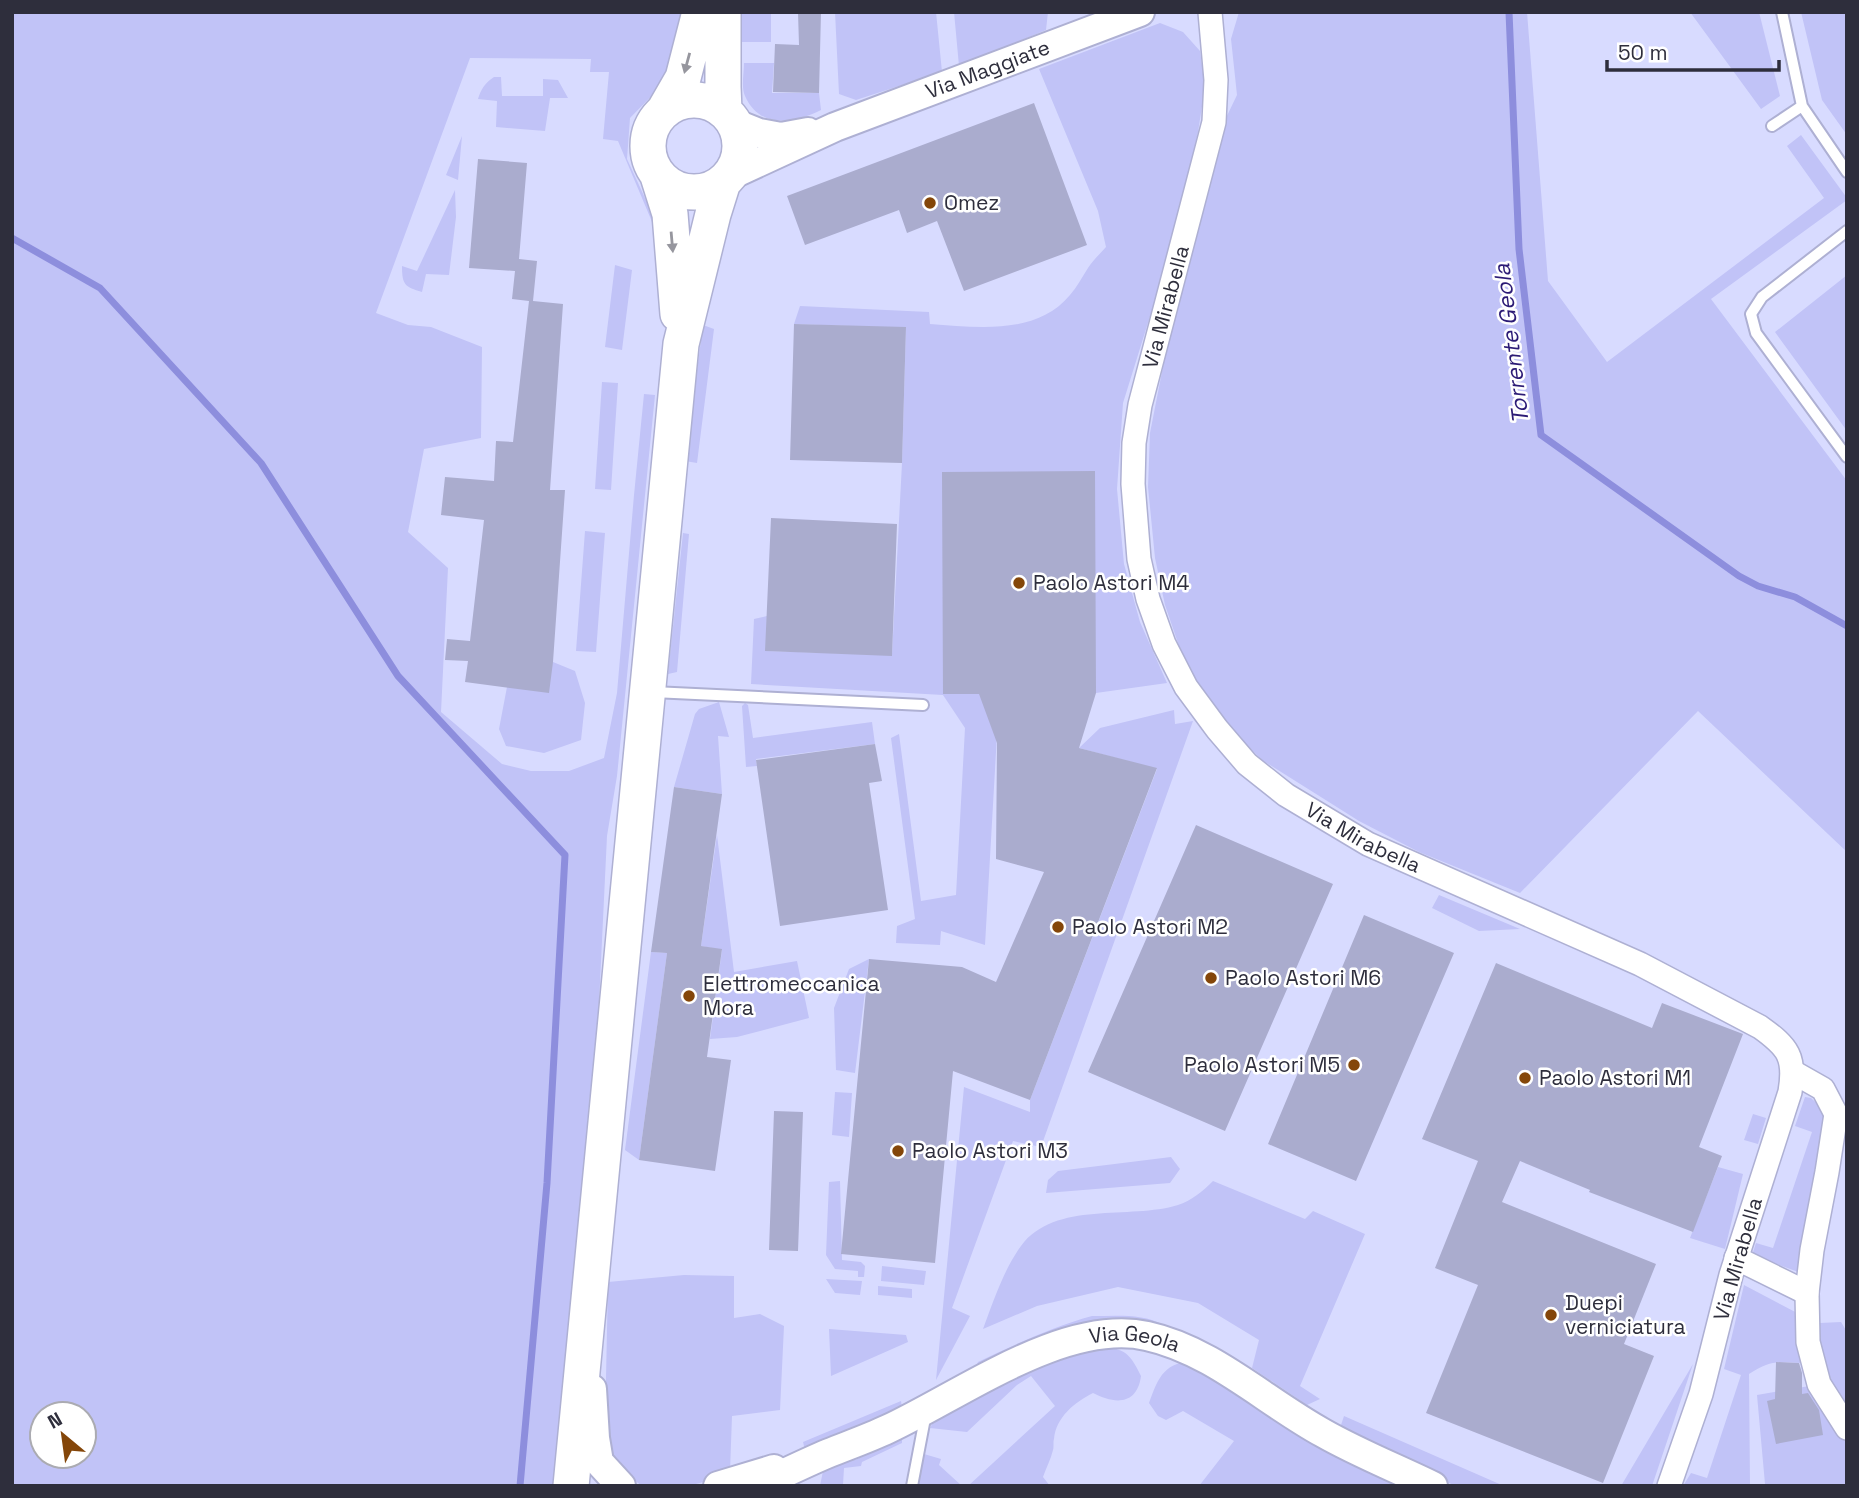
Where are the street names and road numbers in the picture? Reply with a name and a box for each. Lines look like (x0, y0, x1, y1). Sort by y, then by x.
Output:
street label: Via Maggiate (922, 33, 1054, 105)
street label: Via Mirabella (1136, 242, 1195, 372)
street label: Via Mirabella (1301, 796, 1425, 879)
street label: Via Mirabella (1707, 1194, 1768, 1324)
street label: Via Geola (1087, 1319, 1184, 1358)

